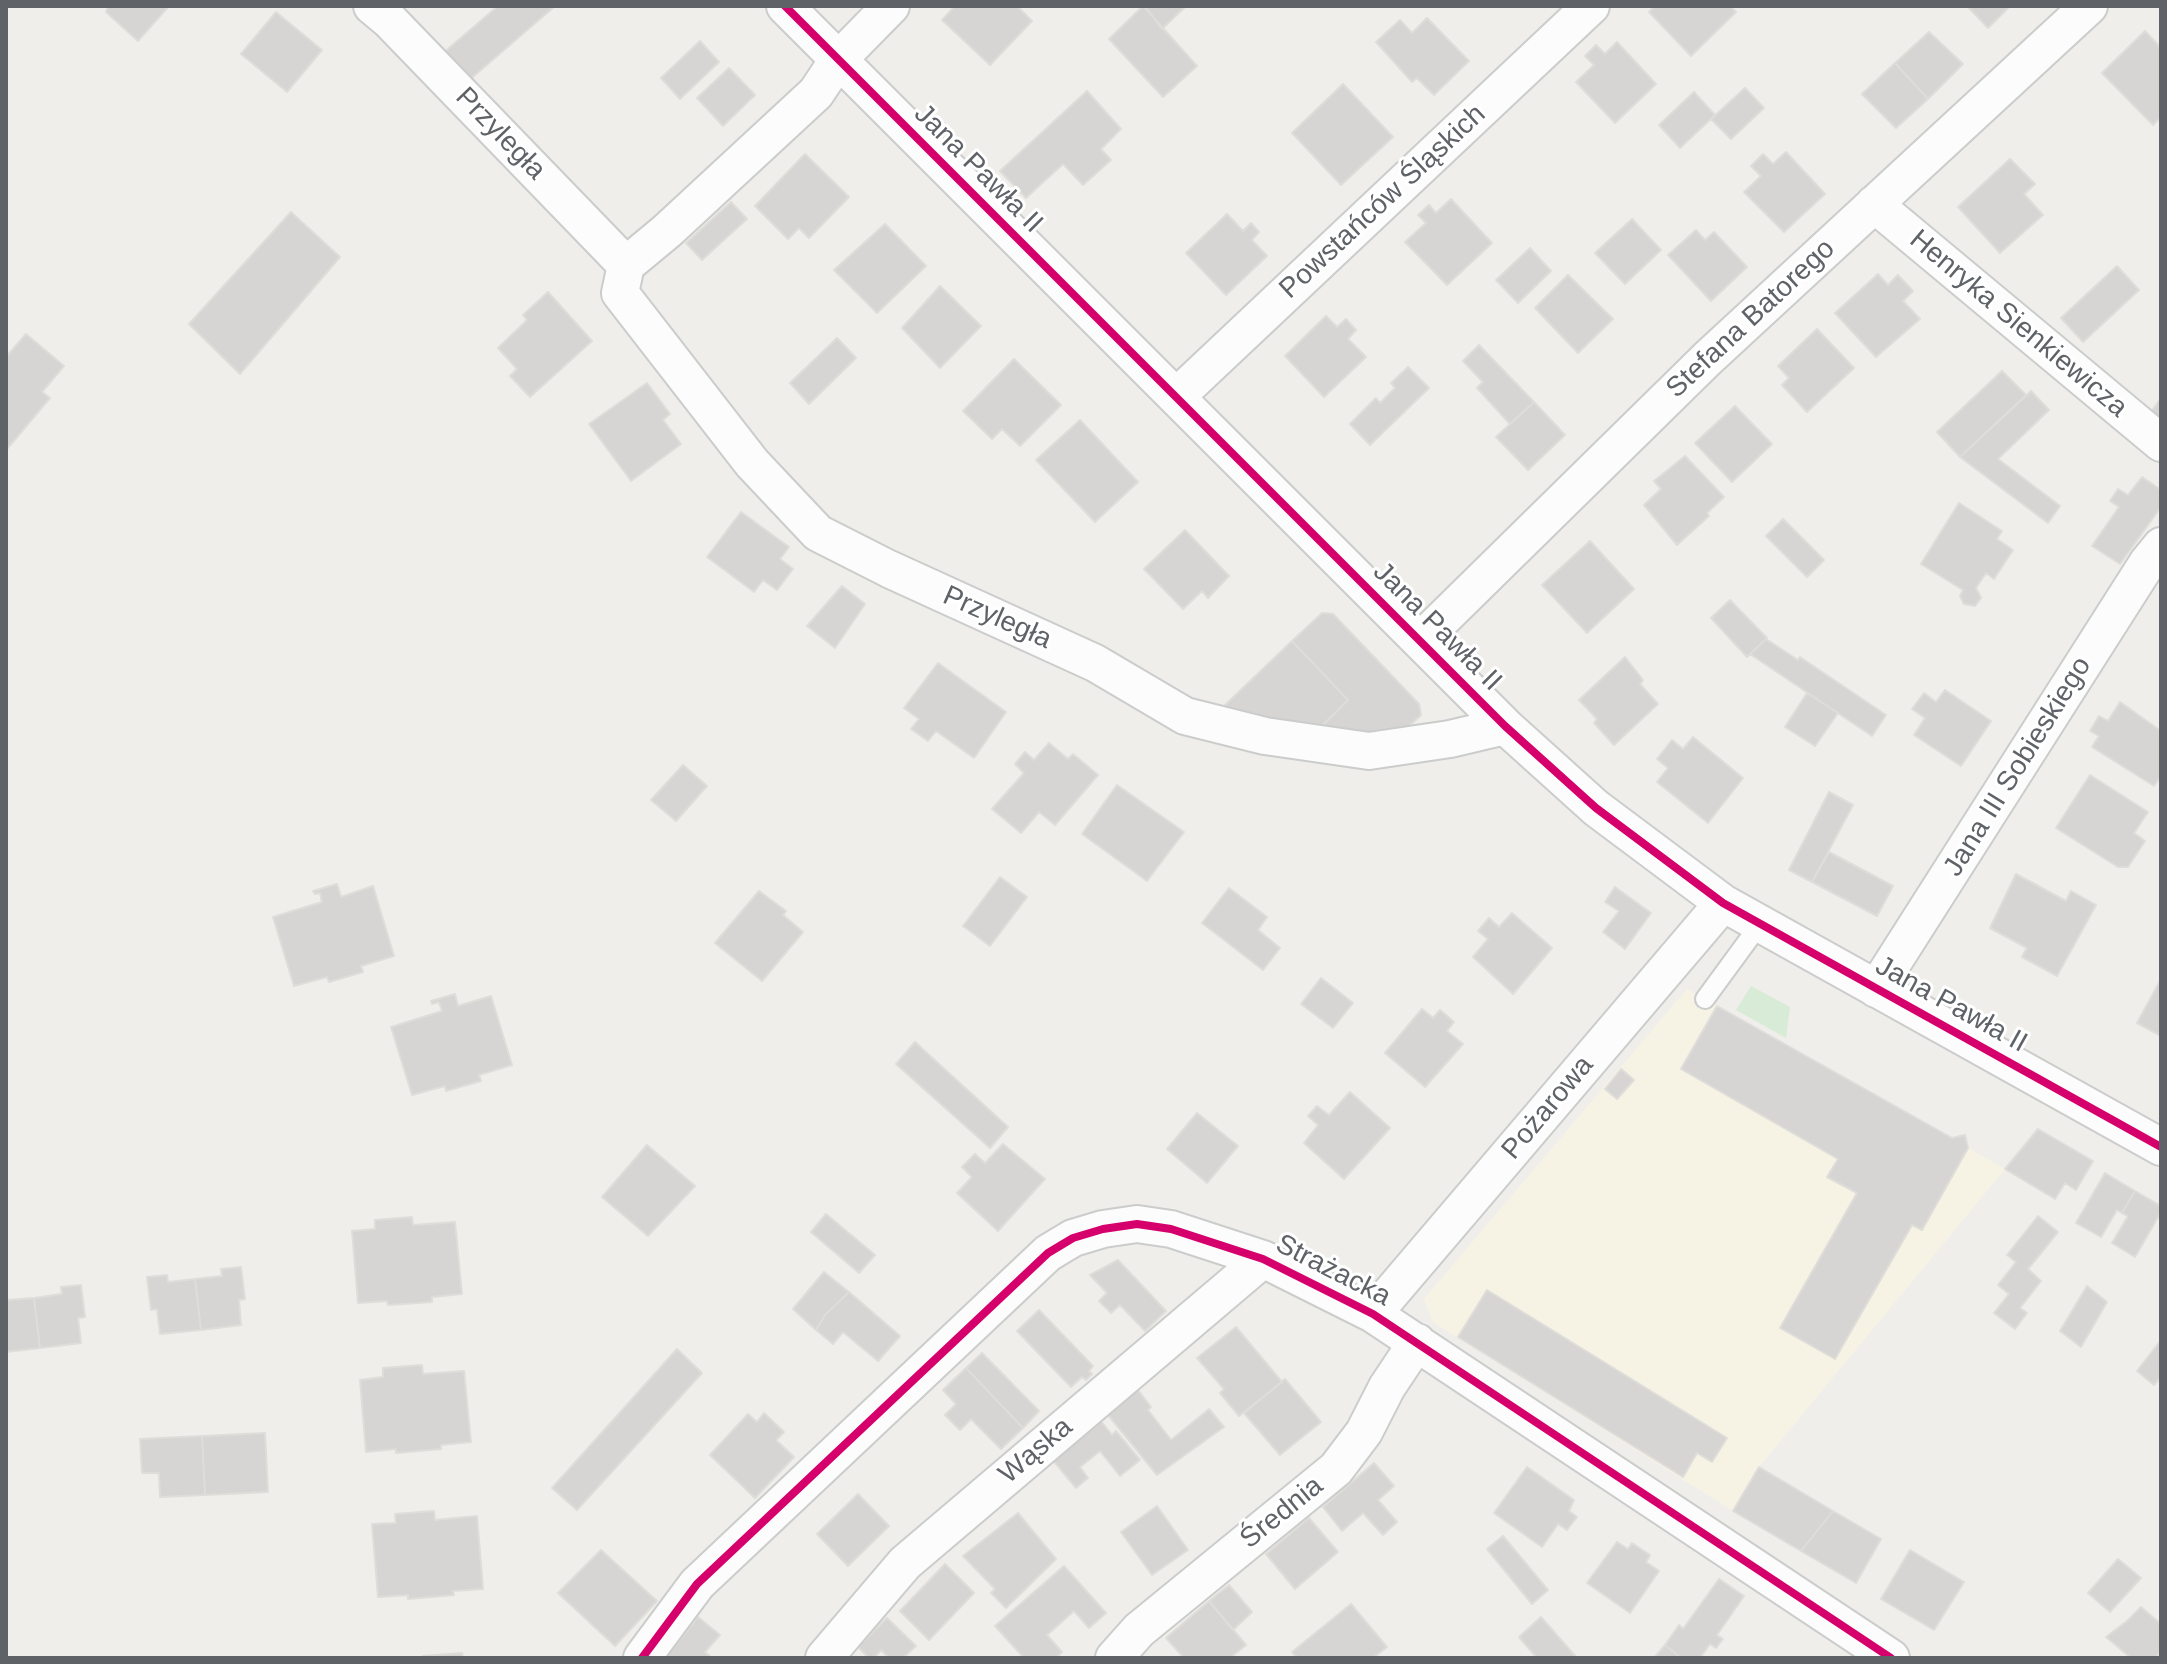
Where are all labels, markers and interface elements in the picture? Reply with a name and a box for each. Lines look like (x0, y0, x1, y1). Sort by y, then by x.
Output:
street label: Przyległa (448, 81, 552, 187)
street label: Jana Pawła II (907, 98, 1049, 240)
street label: Powstańców Śląskich (1273, 98, 1493, 306)
street label: Henryka Sienkiewicza (1902, 223, 2134, 425)
street label: Stefana Batorego (1660, 232, 1842, 406)
street label: Jana Pawła II (1366, 556, 1508, 698)
street label: Przyległa (938, 579, 1056, 657)
street label: Jana III Sobieskiego (1937, 651, 2099, 883)
street label: Jana Pawła II (1869, 950, 2033, 1060)
street label: Pożarowa (1495, 1050, 1601, 1166)
street label: Strażacka (1270, 1228, 1396, 1314)
street label: Wąska (992, 1411, 1080, 1491)
street label: Średnia (1234, 1470, 1330, 1556)

